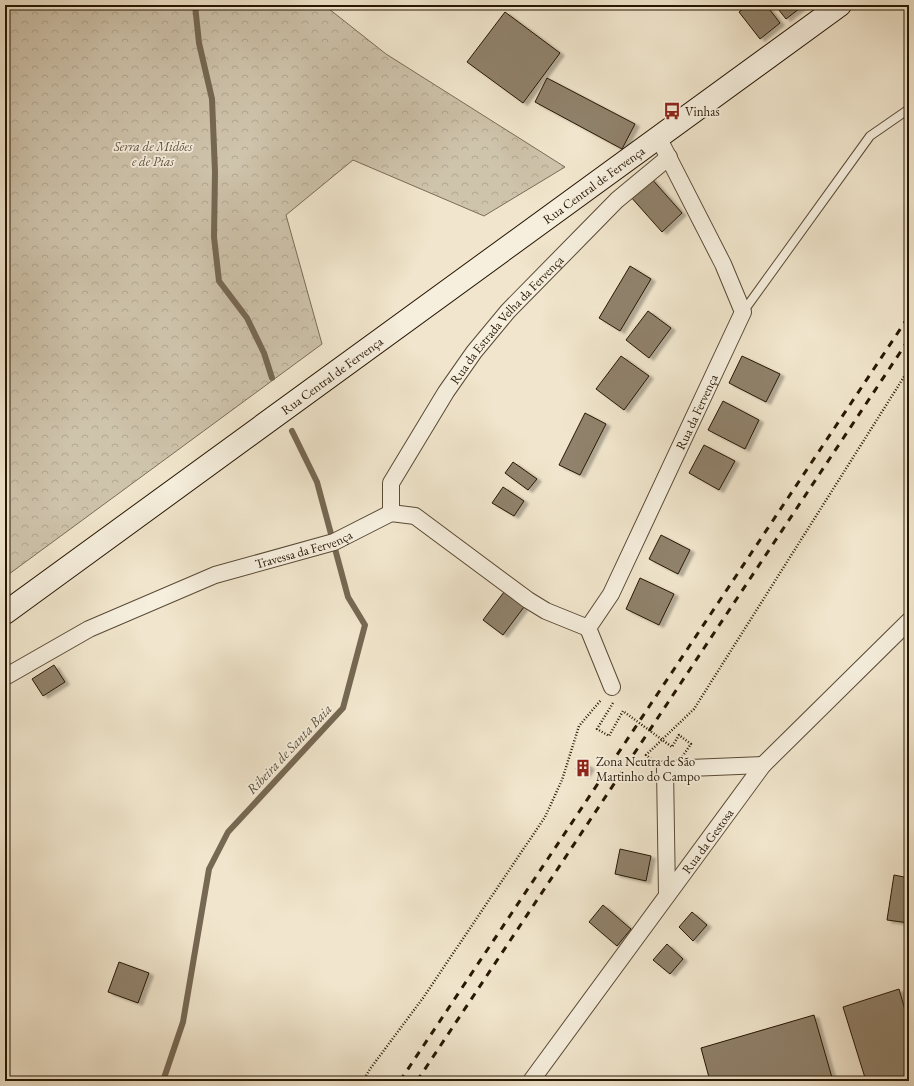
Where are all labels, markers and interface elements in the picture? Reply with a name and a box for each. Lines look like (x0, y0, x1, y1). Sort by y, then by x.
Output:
bus stop icon: Vinhas (662, 101, 682, 121)
place label: Vinhas (685, 103, 720, 120)
park label: Serra de Midões e de Pias (113, 138, 193, 170)
street label: Rua Central de Fervença (539, 141, 649, 227)
street label: Rua da Estrada Velha da Fervença (446, 251, 567, 387)
street label: Rua Central de Fervença (277, 332, 387, 418)
street label: Rua da Fervença (671, 370, 722, 452)
street label: Travessa da Fervença (253, 525, 356, 572)
water label: Ribeira de Santa Baia (242, 700, 336, 798)
place label: Zona Neutra de São Martinho do Campo (596, 753, 700, 785)
building icon: Zona Neutra de São Martinho do Campo (573, 758, 593, 778)
street label: Rua da Gestosa (678, 804, 737, 877)

